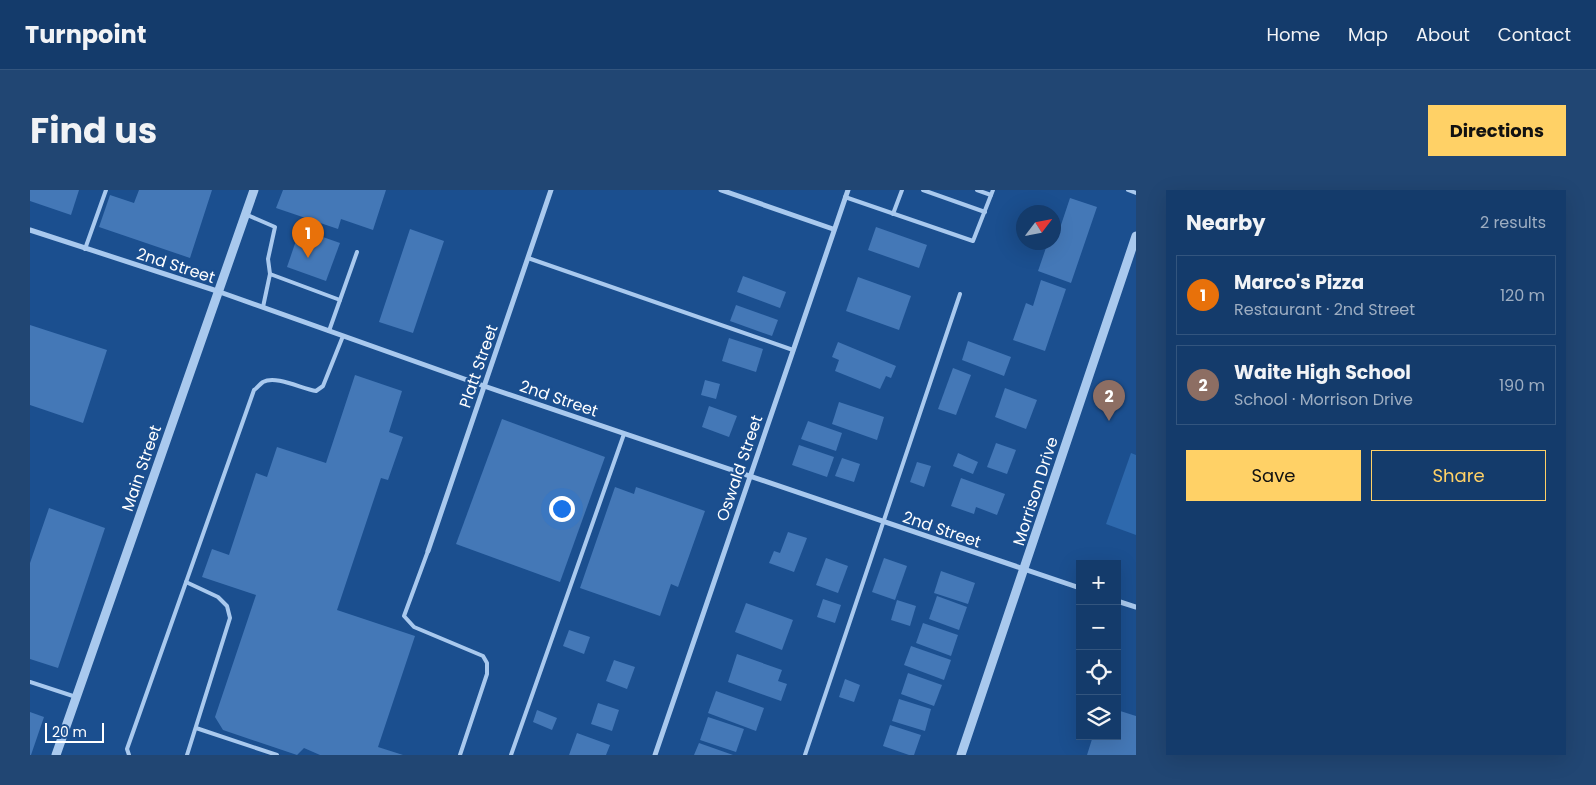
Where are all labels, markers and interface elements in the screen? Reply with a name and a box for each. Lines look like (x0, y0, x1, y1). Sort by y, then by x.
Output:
text: Turnpoint (25, 18, 146, 51)
text: Home (1266, 22, 1320, 47)
text: Map (1348, 22, 1388, 47)
text: About (1416, 22, 1470, 47)
text: Contact (1498, 22, 1571, 47)
button: Directions (1428, 105, 1566, 156)
text: Find us (30, 106, 157, 155)
north arrow (1016, 205, 1061, 250)
text: Nearby (1186, 208, 1266, 237)
text: 2 results (1480, 211, 1546, 234)
pin: 1 (292, 217, 324, 258)
street label: 2nd Street (134, 242, 218, 289)
text: Marco's Pizza (1234, 269, 1364, 296)
text: 1 (1200, 284, 1206, 307)
text: 120 m (1500, 284, 1545, 307)
text: Restaurant · 2nd Street (1234, 298, 1415, 321)
street label: Platt Street (453, 321, 504, 411)
text: Waite High School (1234, 359, 1411, 386)
street label: 2nd Street (517, 374, 601, 423)
text: 2 (1198, 374, 1208, 397)
text: 190 m (1499, 374, 1545, 397)
pin: 2 (1093, 380, 1125, 421)
text: School · Morrison Drive (1234, 388, 1413, 411)
street label: Oswald Street (711, 412, 768, 524)
street label: Main Street (116, 422, 167, 514)
street label: Morrison Drive (1007, 434, 1064, 548)
button: Save (1186, 450, 1361, 501)
button: Share (1371, 450, 1546, 501)
your location (549, 496, 575, 522)
street label: 2nd Street (900, 505, 984, 554)
map controls (1076, 560, 1121, 740)
button: + (1076, 560, 1121, 605)
button: − (1076, 605, 1121, 650)
button: locate (1076, 650, 1121, 695)
button: layers (1076, 695, 1121, 740)
scale bar (45, 720, 104, 743)
text: 20 m (52, 722, 87, 742)

